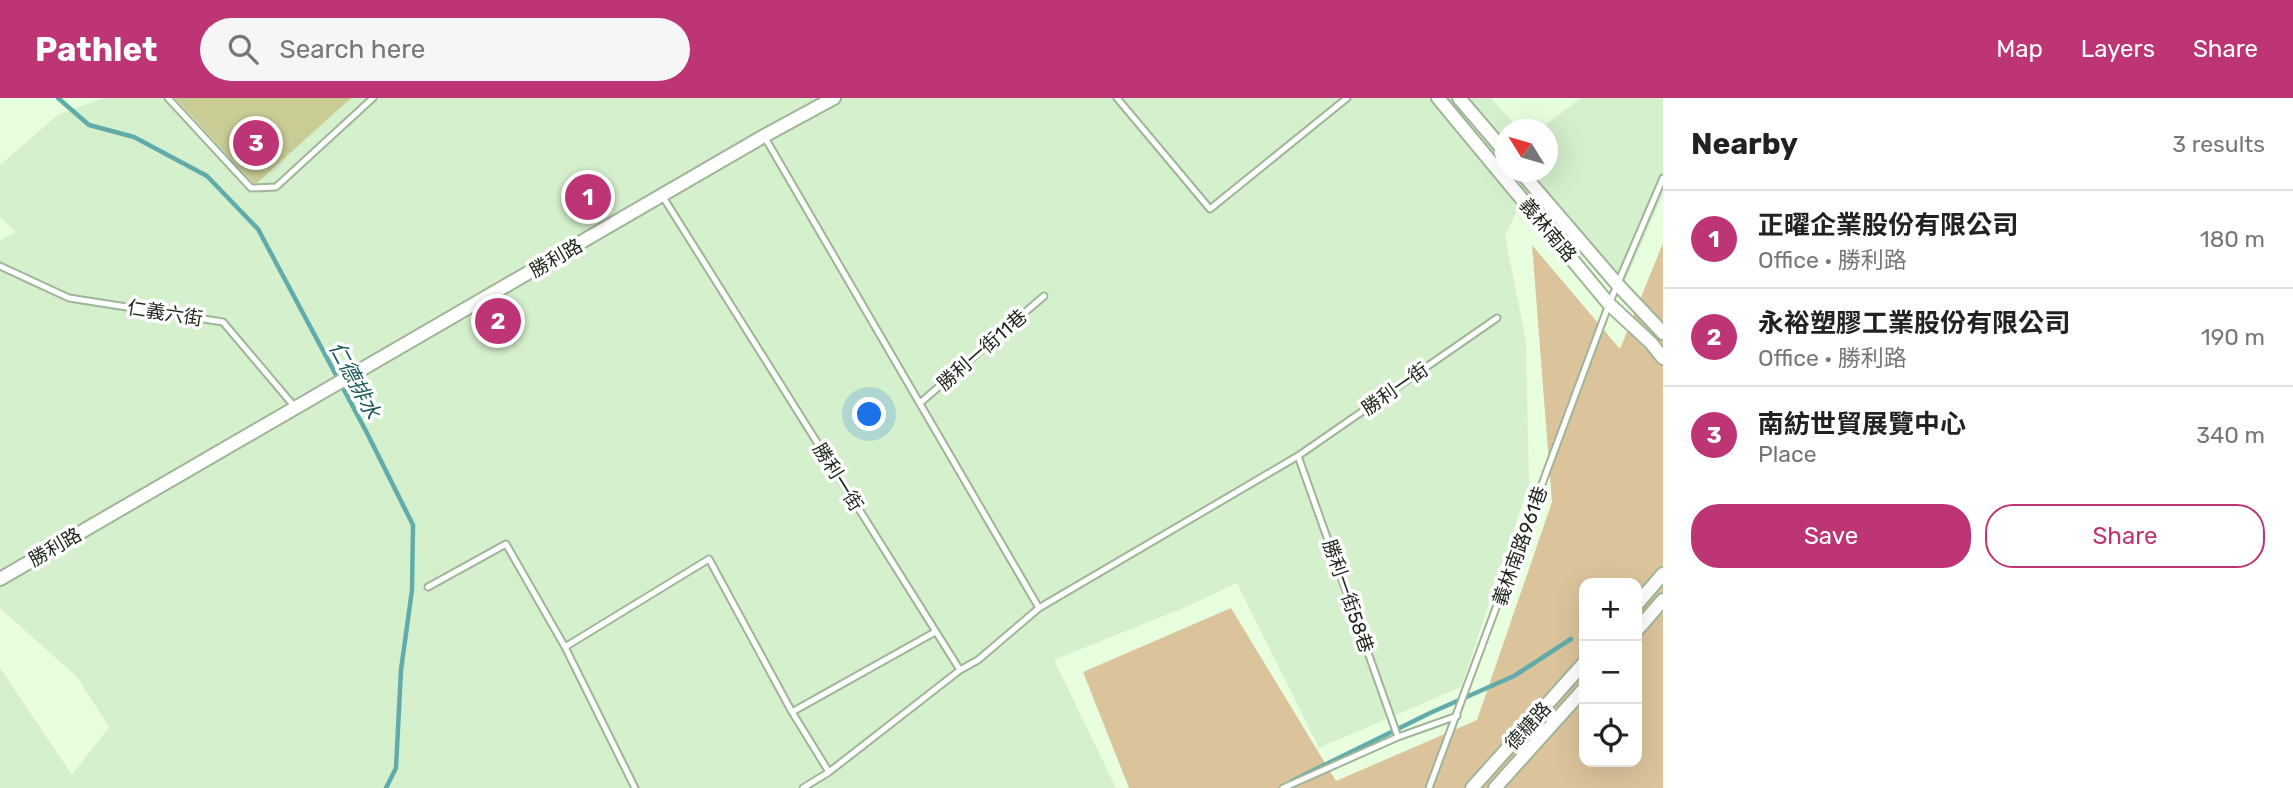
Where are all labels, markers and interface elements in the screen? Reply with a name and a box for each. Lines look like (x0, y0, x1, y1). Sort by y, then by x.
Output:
search box (200, 18, 690, 81)
text: Pathlet (35, 30, 158, 69)
icon: search (224, 30, 262, 68)
text: Search here (280, 34, 425, 65)
text: Map (1996, 35, 2043, 63)
text: Layers (2081, 35, 2155, 63)
text: Share (2193, 35, 2258, 63)
pin: 3 (233, 117, 279, 169)
north arrow (1495, 119, 1558, 182)
text: Nearby (1691, 126, 1798, 162)
text: 3 results (2172, 130, 2265, 158)
pin: 1 (565, 171, 611, 223)
street label: 義林南路 (1515, 193, 1581, 267)
text: 正曜企業股份有限公司 (1758, 210, 2018, 241)
text: 1 (1708, 225, 1720, 253)
text: 180 m (2200, 225, 2265, 253)
street label: 勝利路 (526, 234, 586, 282)
text: Office · 勝利路 (1758, 246, 1907, 274)
pin: 2 (475, 295, 521, 347)
street label: 仁義六街 (126, 296, 204, 330)
street label: 勝利一街11巷 (932, 305, 1032, 395)
text: 永裕塑膠工業股份有限公司 (1758, 308, 2070, 339)
text: 2 (1707, 323, 1721, 351)
text: 190 m (2201, 323, 2265, 351)
water label: 仁德排水 (324, 337, 386, 424)
text: Office · 勝利路 (1758, 344, 1907, 372)
street label: 勝利一街 (1357, 358, 1433, 420)
your location (852, 397, 886, 431)
text: 南紡世貿展覽中心 (1758, 409, 1966, 440)
text: 3 (1706, 421, 1722, 449)
text: 340 m (2196, 421, 2265, 449)
street label: 勝利一街 (808, 439, 868, 515)
text: Place (1758, 440, 1817, 468)
street label: 義林南路961巷 (1488, 483, 1552, 609)
button: Save (1691, 504, 1971, 568)
button: Share (1985, 504, 2265, 568)
street label: 勝利路 (25, 523, 85, 571)
street label: 勝利一街58巷 (1318, 536, 1378, 656)
map controls (1579, 578, 1642, 767)
button: + (1579, 578, 1642, 641)
button: − (1579, 641, 1642, 704)
street label: 德糖路 (1500, 697, 1556, 755)
button: locate (1579, 704, 1642, 767)

